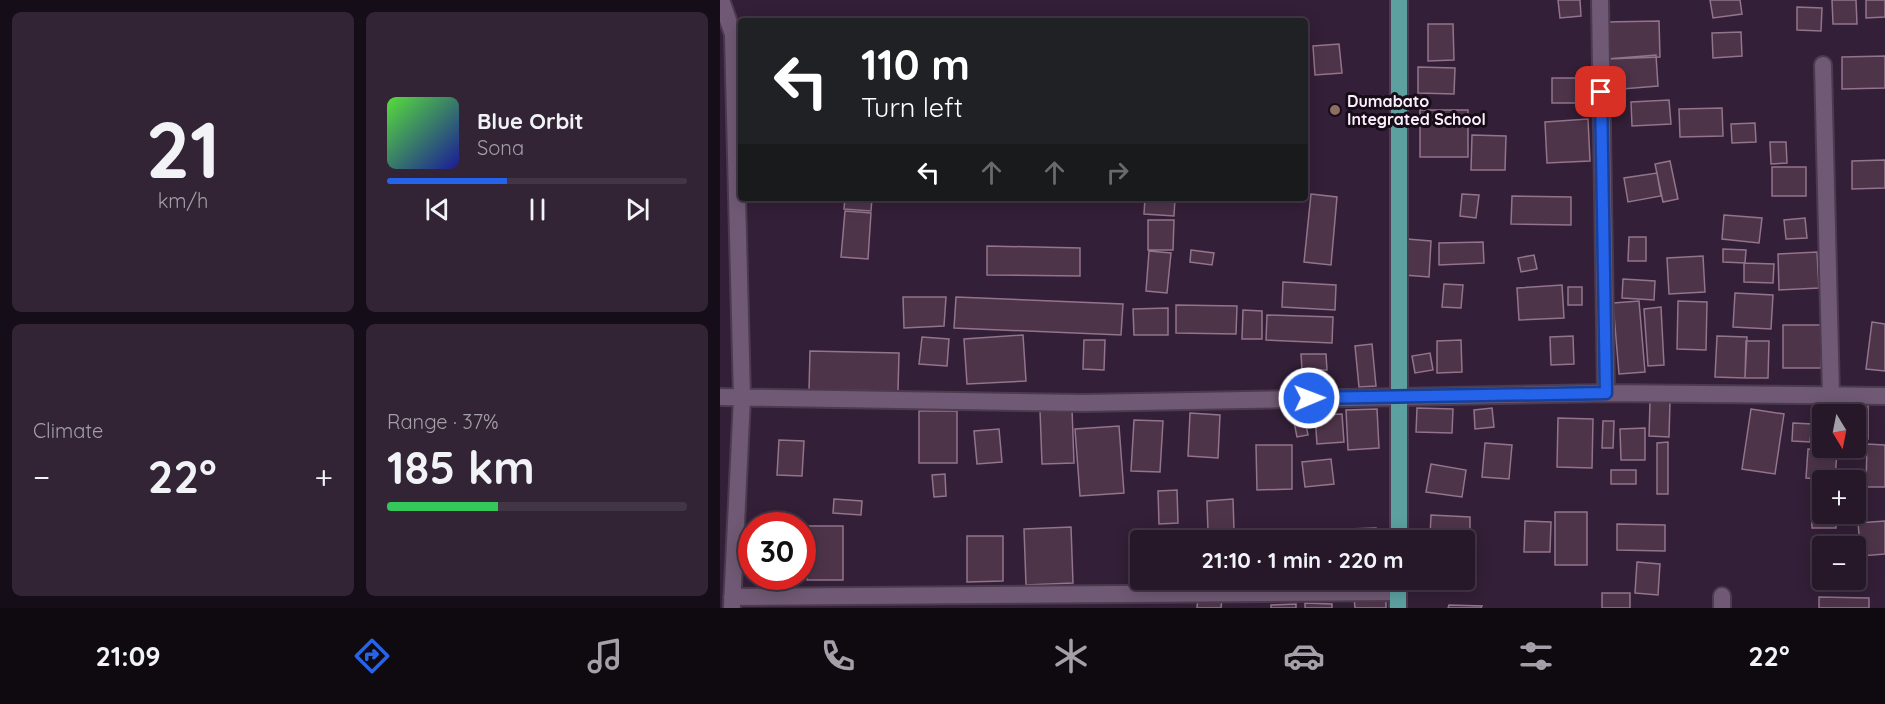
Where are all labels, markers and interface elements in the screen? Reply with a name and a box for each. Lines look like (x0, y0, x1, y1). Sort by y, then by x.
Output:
text: 110 m (861, 38, 970, 91)
icon: left (762, 42, 840, 120)
pin (1575, 66, 1626, 117)
icon: arrive (1584, 75, 1617, 108)
text: Turn left (861, 90, 963, 124)
place label: Dumabato Integrated School (1347, 91, 1486, 129)
text: 21 (146, 100, 220, 198)
marker: Dumabato Integrated School (1328, 103, 1342, 117)
text: Blue Orbit (477, 107, 583, 135)
text: Sona (477, 135, 524, 160)
icon: left (912, 156, 945, 189)
icon: ahead (975, 156, 1008, 189)
icon: ahead (1038, 156, 1071, 189)
icon: right (1101, 156, 1134, 189)
text: km/h (158, 188, 208, 213)
icon: previous (421, 193, 454, 226)
icon: pause (521, 193, 554, 226)
icon: next (621, 193, 654, 226)
position arrow (1277, 366, 1341, 430)
north arrow (1812, 404, 1866, 458)
map controls (1812, 404, 1866, 590)
text: Range · 37% (387, 409, 499, 434)
text: Climate (33, 418, 103, 443)
text: 185 km (387, 439, 535, 495)
text: 22° (148, 448, 217, 504)
text: − (33, 456, 50, 497)
text: + (314, 456, 333, 497)
button: + (1812, 470, 1866, 524)
speed limit sign: 30 (738, 512, 816, 590)
button: − (1812, 536, 1866, 590)
text: 21:10 · 1 min · 220 m (1202, 546, 1403, 574)
icon: directions (351, 635, 393, 677)
icon: music (584, 635, 626, 677)
icon: phone (817, 635, 859, 677)
icon: climate (1050, 635, 1092, 677)
icon: car (1283, 635, 1325, 677)
icon: filters (1515, 635, 1557, 677)
text: 21:09 (95, 639, 161, 673)
text: 22° (1748, 639, 1790, 673)

